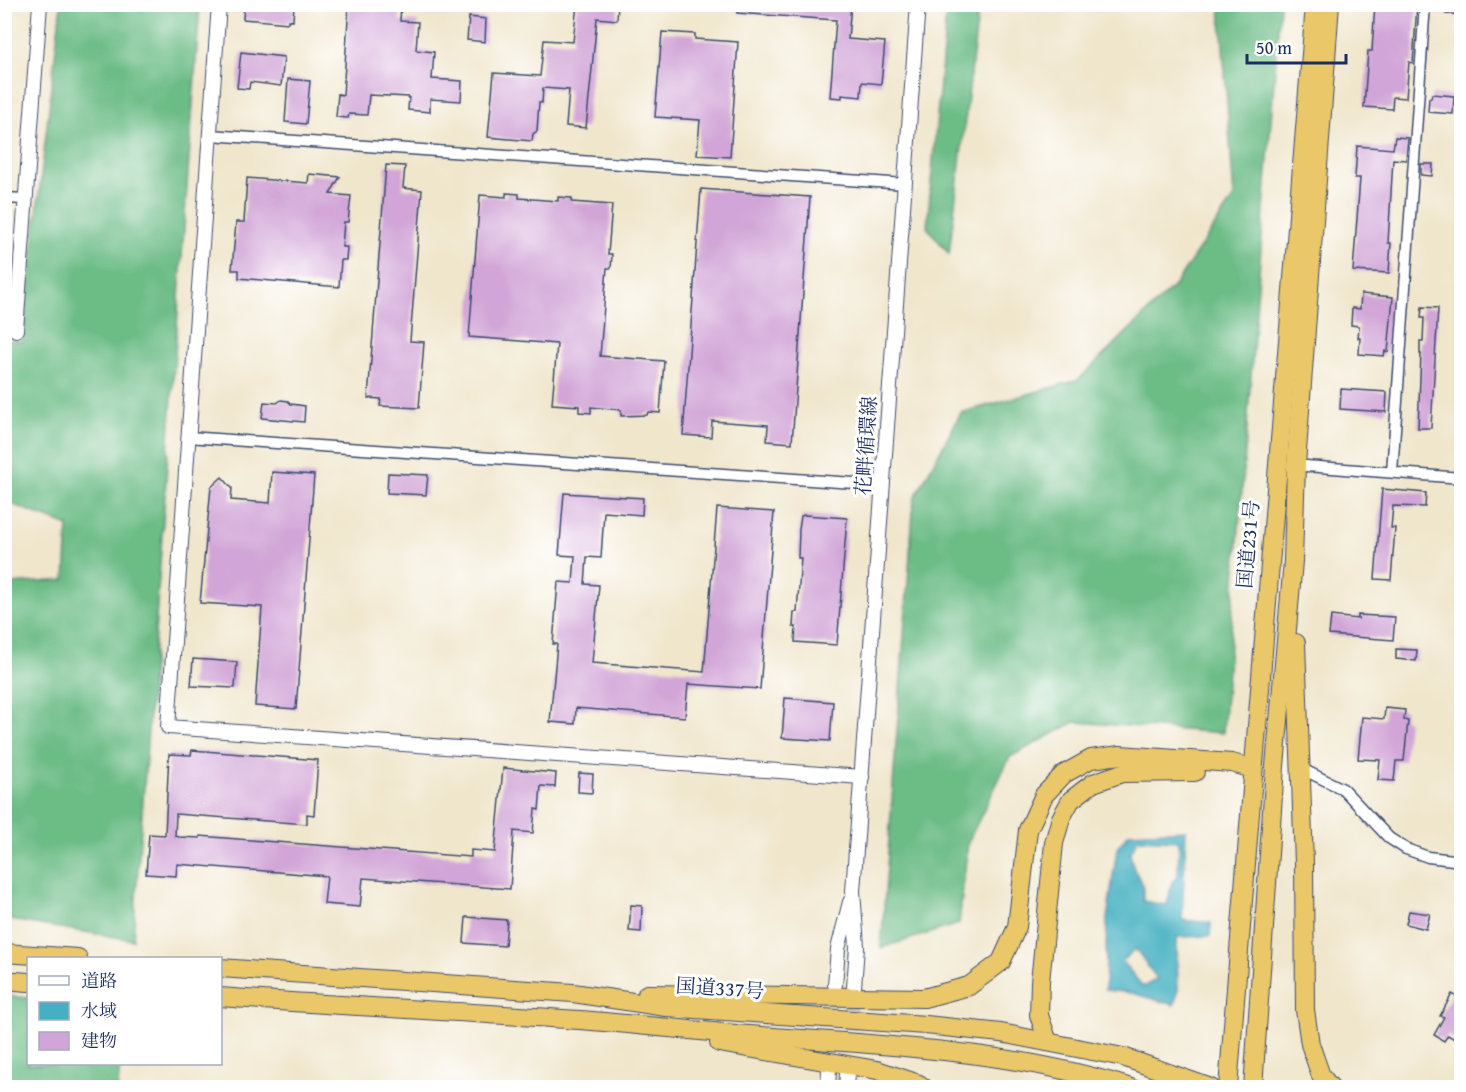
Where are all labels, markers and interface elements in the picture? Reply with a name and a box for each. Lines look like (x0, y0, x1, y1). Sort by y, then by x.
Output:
scale bar (1247, 27, 1346, 65)
text: 50 m (1256, 34, 1292, 61)
street label: 花畔循環線 (848, 395, 883, 497)
street label: 国道231号 (1229, 498, 1266, 589)
legend (27, 957, 222, 1065)
text: 道路 (81, 967, 117, 994)
street label: 国道337号 (675, 970, 765, 1005)
text: 水域 (81, 997, 117, 1024)
text: 建物 (81, 1027, 117, 1054)

